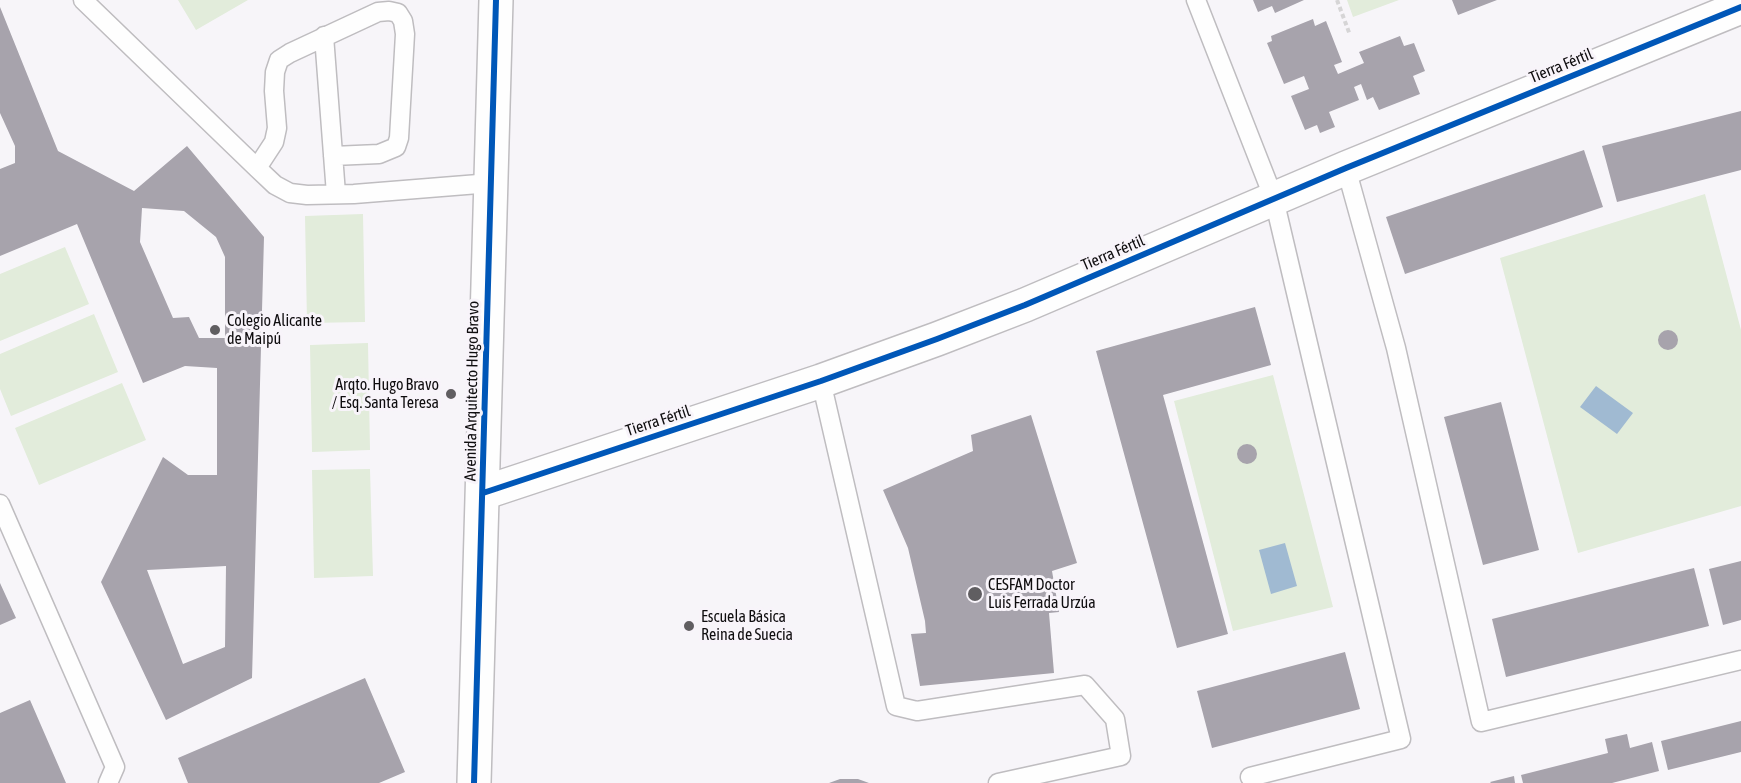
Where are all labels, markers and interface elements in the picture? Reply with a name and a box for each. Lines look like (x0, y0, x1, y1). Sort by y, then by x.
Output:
street label: Tierra Fértil (1526, 45, 1596, 87)
street label: Tierra Fértil (1078, 231, 1148, 275)
street label: Avenida Arquitecto Hugo Bravo (461, 301, 483, 481)
place label: Colegio Alicante de Maipú (227, 311, 322, 349)
marker: Colegio Alicante de Maipú (208, 323, 222, 337)
place label: Arqto. Hugo Bravo / Esq. Santa Teresa (332, 375, 439, 413)
marker: Arqto. Hugo Bravo / Esq. Santa Teresa (444, 387, 458, 401)
street label: Tierra Fértil (623, 402, 693, 440)
place label: CESFAM Doctor Luis Ferrada Urzúa (988, 575, 1096, 613)
marker: CESFAM Doctor Luis Ferrada Urzúa (966, 585, 984, 603)
place label: Escuela Básica Reina de Suecia (701, 607, 793, 645)
marker: Escuela Básica Reina de Suecia (682, 619, 696, 633)

